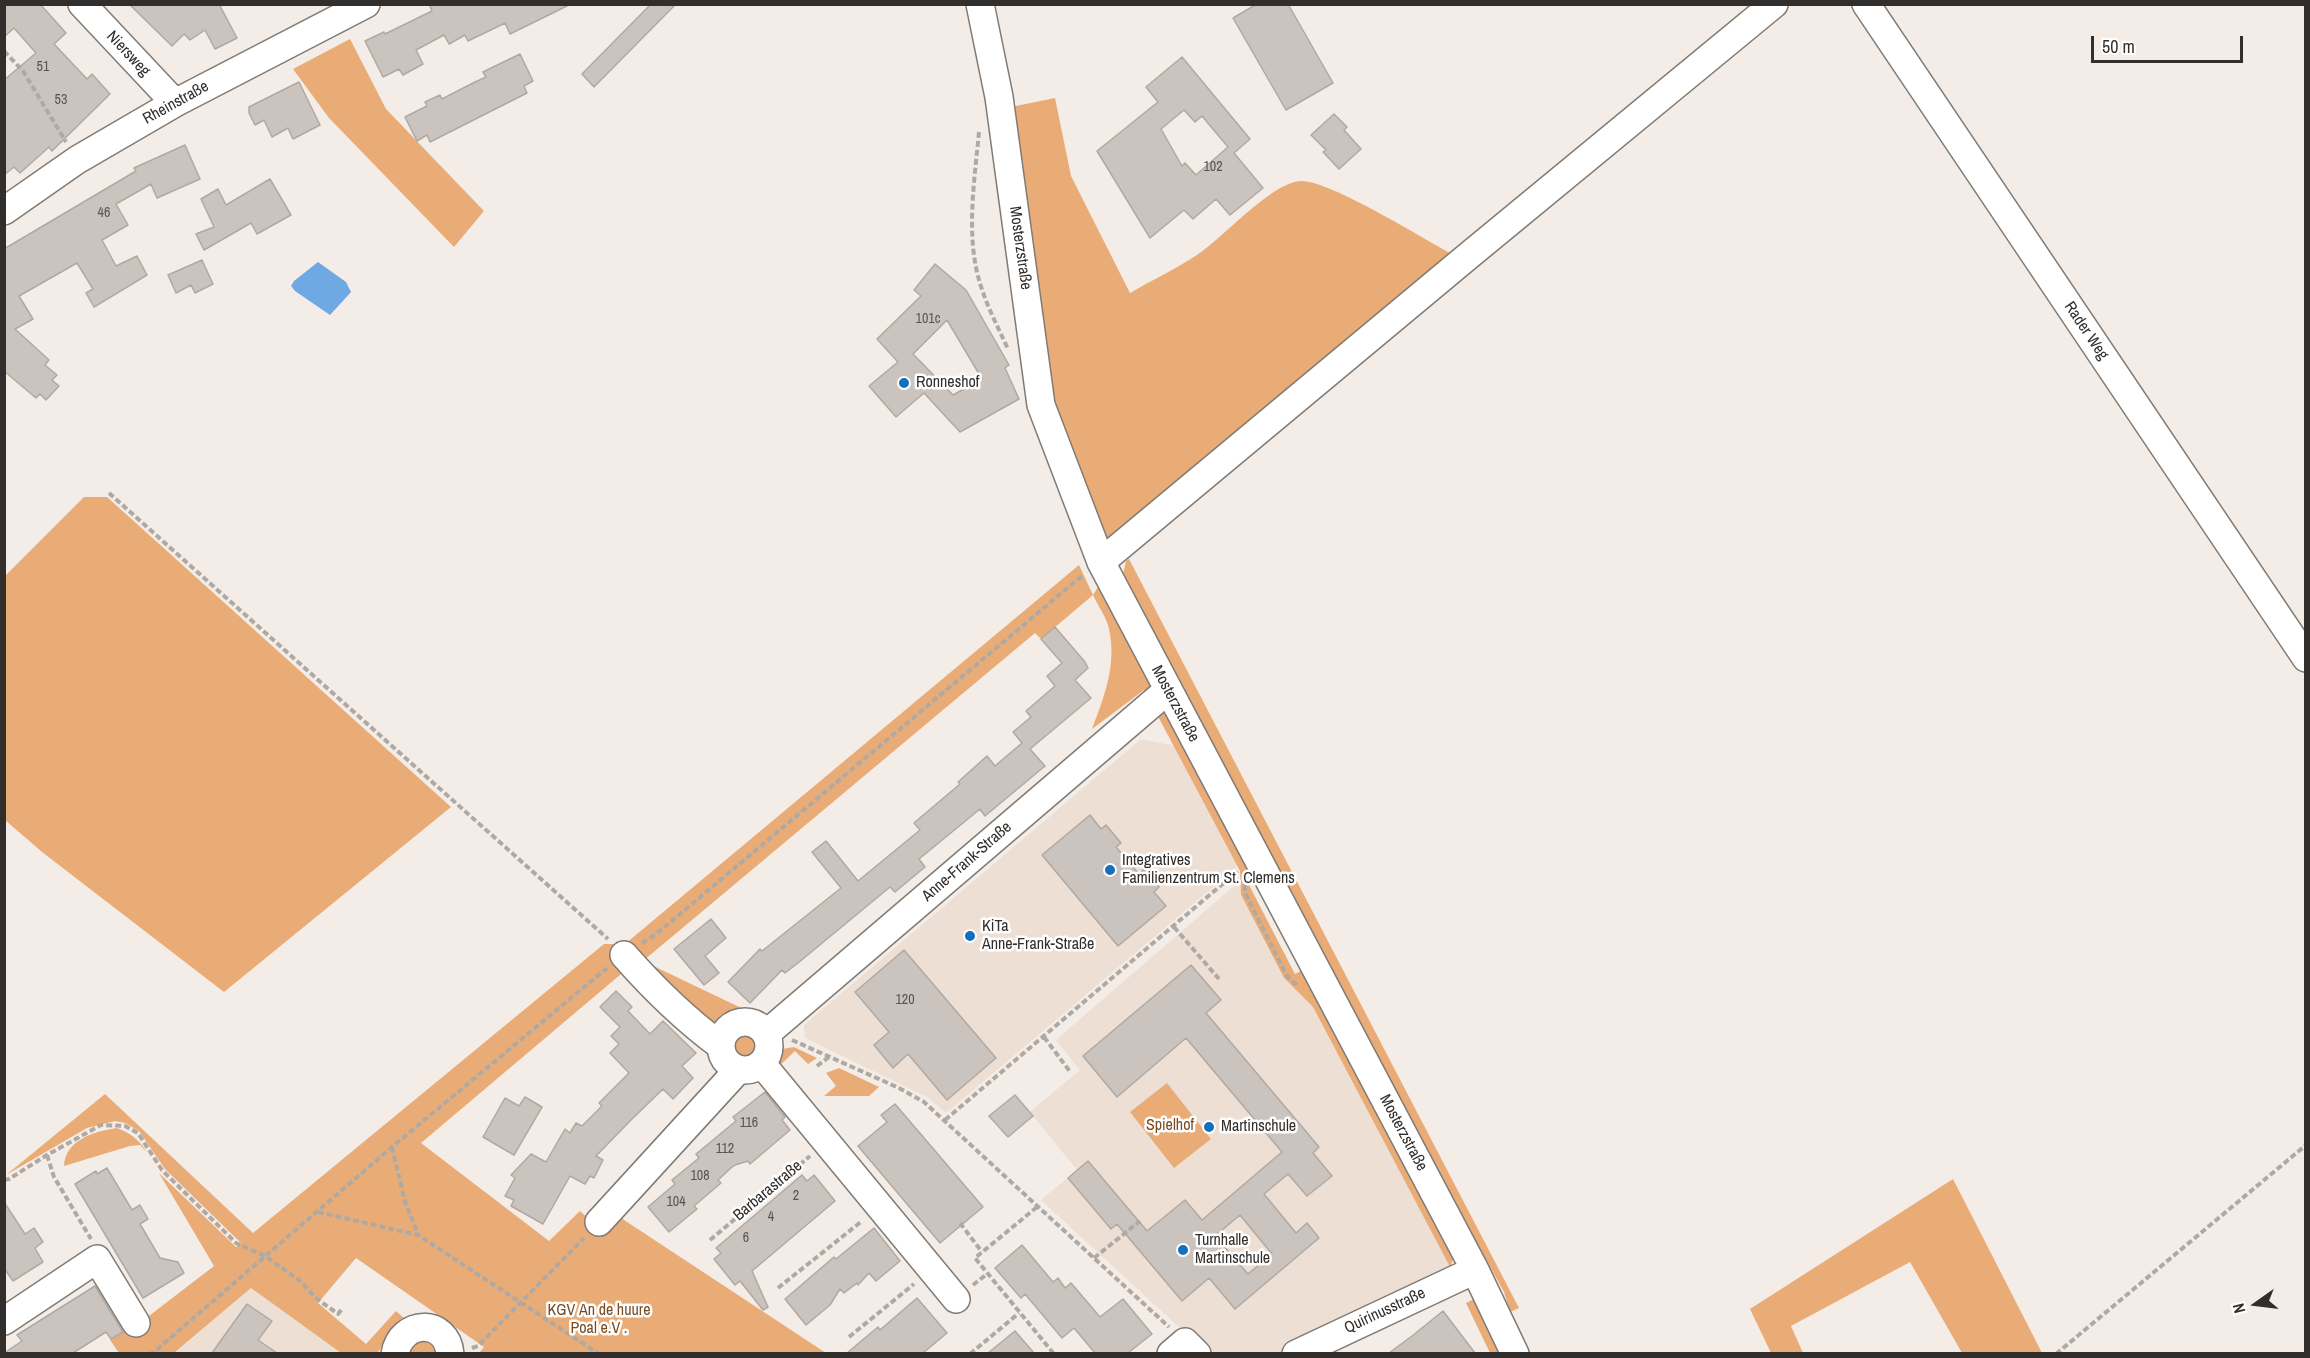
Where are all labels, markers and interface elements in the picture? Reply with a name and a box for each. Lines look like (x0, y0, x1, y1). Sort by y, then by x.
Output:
scale bar (2094, 24, 2246, 62)
street label: Niersweg (102, 27, 154, 81)
text: 50 m (2102, 34, 2135, 59)
house number: 51 (37, 59, 49, 75)
street label: Rheinstraße (140, 77, 212, 129)
house number: 53 (55, 92, 67, 108)
house number: 102 (1203, 159, 1223, 175)
house number: 46 (98, 205, 110, 221)
street label: Mosterzstraße (1005, 205, 1035, 291)
street label: Rader Weg (2060, 298, 2112, 364)
house number: 101c (916, 311, 940, 327)
place label: Ronneshof (916, 373, 979, 393)
marker: Ronneshof (897, 376, 911, 390)
street label: Mosterzstraße (1147, 662, 1203, 746)
street label: Anne-Frank-Straße (918, 818, 1016, 906)
place label: Integratives Familienzentrum St. Clemens (1122, 851, 1295, 889)
marker: Integratives Familienzentrum St. Clemens (1103, 863, 1117, 877)
place label: KiTa Anne-Frank-Straße (982, 917, 1094, 955)
marker: KiTa Anne-Frank-Straße (963, 929, 977, 943)
house number: 120 (895, 992, 915, 1008)
street label: Mosterzstraße (1375, 1091, 1431, 1175)
house number: 116 (740, 1115, 758, 1131)
park label: Spielhof (1146, 1116, 1194, 1136)
place label: Martinschule (1221, 1117, 1296, 1137)
marker: Martinschule (1202, 1120, 1216, 1134)
house number: 112 (716, 1141, 734, 1157)
street label: Barbarastraße (730, 1157, 806, 1225)
house number: 108 (690, 1168, 710, 1184)
house number: 2 (793, 1188, 799, 1204)
house number: 104 (666, 1194, 686, 1210)
house number: 4 (768, 1209, 774, 1225)
house number: 6 (743, 1230, 749, 1246)
place label: Turnhalle Martinschule (1195, 1231, 1270, 1269)
marker: Turnhalle Martinschule (1176, 1243, 1190, 1257)
north arrow (2226, 1274, 2286, 1334)
street label: Quirinusstraße (1341, 1284, 1429, 1338)
park label: KGV An de huure Poal e.V . (548, 1301, 650, 1339)
text: N (2227, 1301, 2250, 1316)

